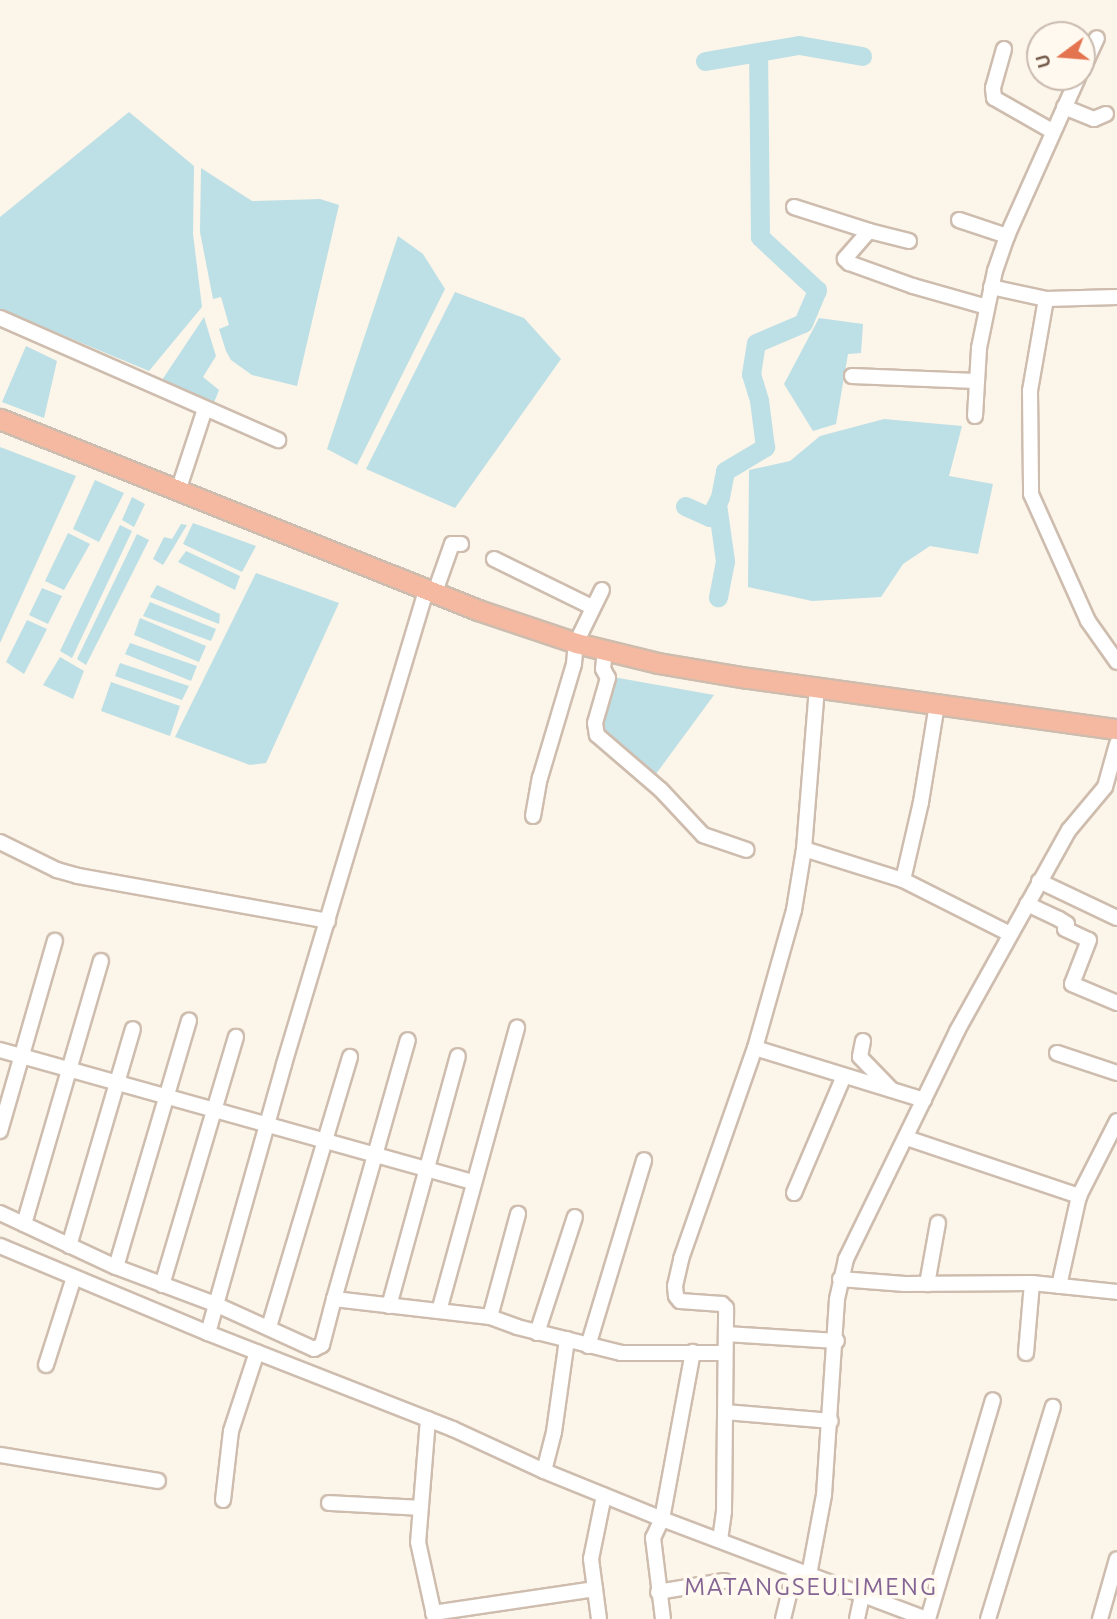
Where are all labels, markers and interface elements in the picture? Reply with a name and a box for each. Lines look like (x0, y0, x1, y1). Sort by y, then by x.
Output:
north arrow (1026, 21, 1096, 91)
text: U (1030, 52, 1055, 71)
district label: MATANGSEULIMENG (686, 1573, 936, 1601)

